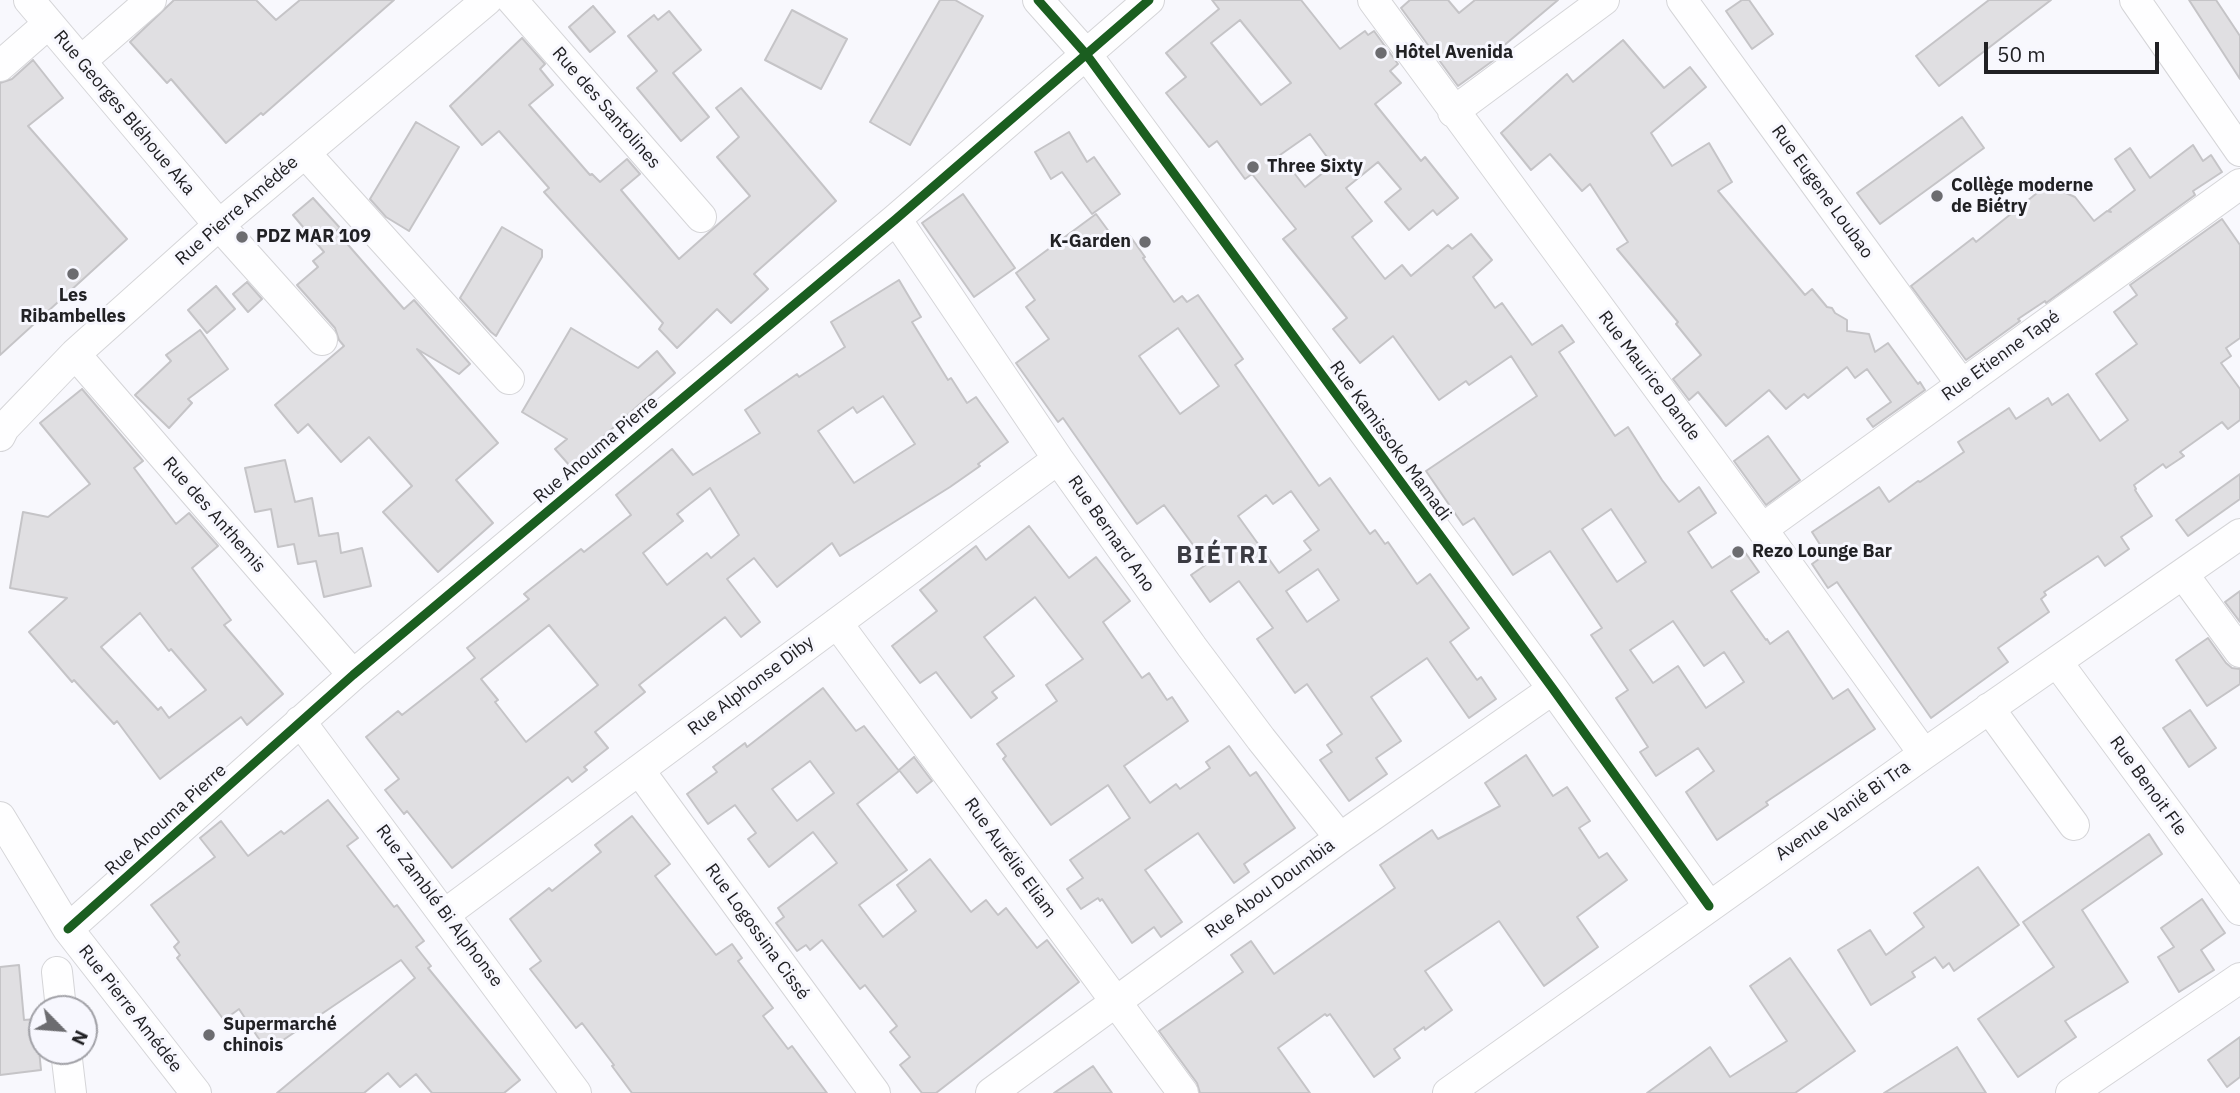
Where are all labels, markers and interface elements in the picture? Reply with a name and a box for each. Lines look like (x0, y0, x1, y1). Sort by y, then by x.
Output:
street label: Rue Georges Bléhoue Aka (49, 26, 199, 200)
scale bar (1988, 28, 2163, 72)
text: 50 m (1997, 40, 2046, 68)
place label: Hôtel Avenida (1395, 42, 1513, 64)
street label: Rue des Santolines (547, 43, 665, 173)
marker: Hôtel Avenida (1373, 45, 1389, 61)
street label: Rue Eugene Loubao (1766, 121, 1878, 263)
street label: Rue Pierre Amédée (171, 152, 303, 270)
place label: Three Sixty (1267, 156, 1363, 178)
marker: Three Sixty (1245, 159, 1261, 175)
place label: Collège moderne de Biétry (1951, 175, 2093, 218)
marker: Collège moderne de Biétry (1929, 188, 1945, 204)
place label: PDZ MAR 109 (256, 226, 371, 248)
marker: PDZ MAR 109 (234, 229, 250, 245)
place label: K-Garden (1050, 231, 1131, 253)
marker: K-Garden (1137, 234, 1153, 250)
marker: Les Ribambelles (65, 266, 81, 282)
place label: Les Ribambelles (20, 285, 126, 328)
street label: Rue Etienne Tapé (1938, 306, 2064, 406)
street label: Rue Maurice Dande (1593, 307, 1705, 445)
street label: Rue Kamissoko Mamadi (1325, 357, 1455, 525)
street label: Rue Anouma Pierre (529, 392, 663, 508)
street label: Rue des Anthemis (158, 453, 270, 577)
street label: Rue Bernard Ano (1063, 472, 1159, 596)
place label: Rezo Lounge Bar (1752, 541, 1892, 563)
district label: BIÉTRI (1177, 542, 1269, 570)
marker: Rezo Lounge Bar (1730, 544, 1746, 560)
street label: Rue Alphonse Diby (684, 632, 818, 740)
street label: Rue Benoit Fle (2105, 732, 2191, 840)
street label: Avenue Vanié Bi Tra (1772, 756, 1914, 866)
street label: Rue Anouma Pierre (101, 760, 231, 880)
street label: Rue Aurélie Eliam (959, 794, 1061, 922)
street label: Rue Zamblé Bi Alphonse (371, 821, 507, 991)
street label: Rue Abou Doumbia (1201, 835, 1339, 943)
street label: Rue Logossina Cissé (700, 860, 814, 1004)
street label: Rue Pierre Amédée (74, 941, 186, 1077)
north arrow (28, 995, 98, 1065)
place label: Supermarché chinois (223, 1014, 337, 1056)
text: N (66, 1027, 94, 1049)
marker: Supermarché chinois (201, 1027, 217, 1043)

